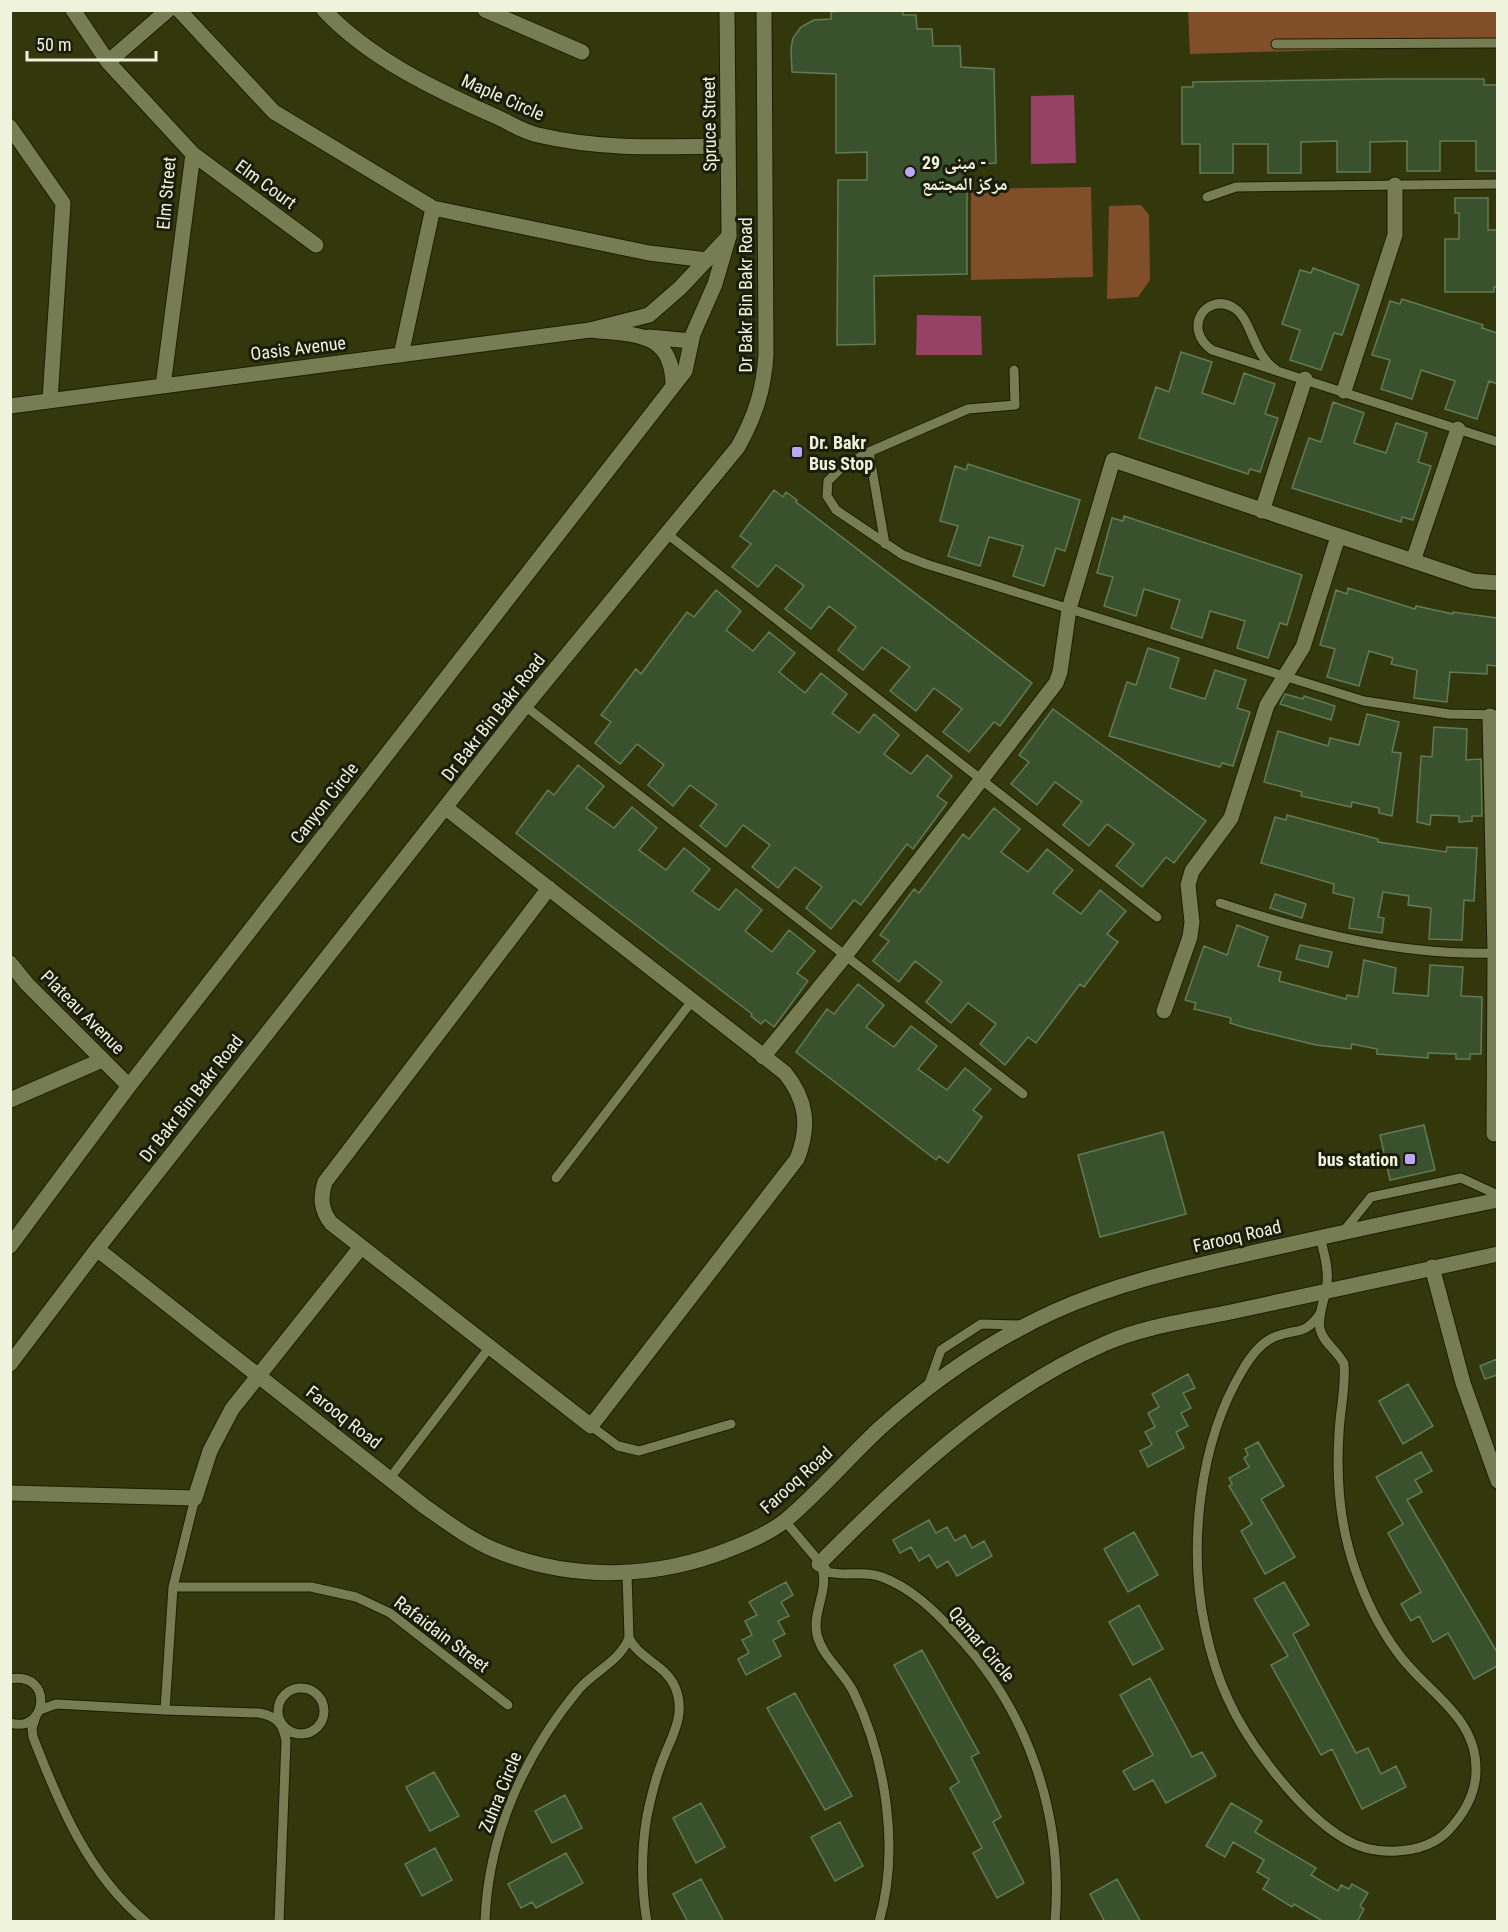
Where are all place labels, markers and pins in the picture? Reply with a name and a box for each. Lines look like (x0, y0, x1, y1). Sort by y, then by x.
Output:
place label: مبنى 29 - مركز المجتمع (922, 152, 1008, 196)
marker: مبنى 29 - مركز المجتمع (903, 165, 917, 179)
place label: Dr. Bakr Bus Stop (809, 432, 873, 474)
marker: Dr. Bakr Bus Stop (790, 445, 804, 459)
place label: bus station (1318, 1149, 1398, 1170)
marker: bus station (1403, 1152, 1417, 1166)

